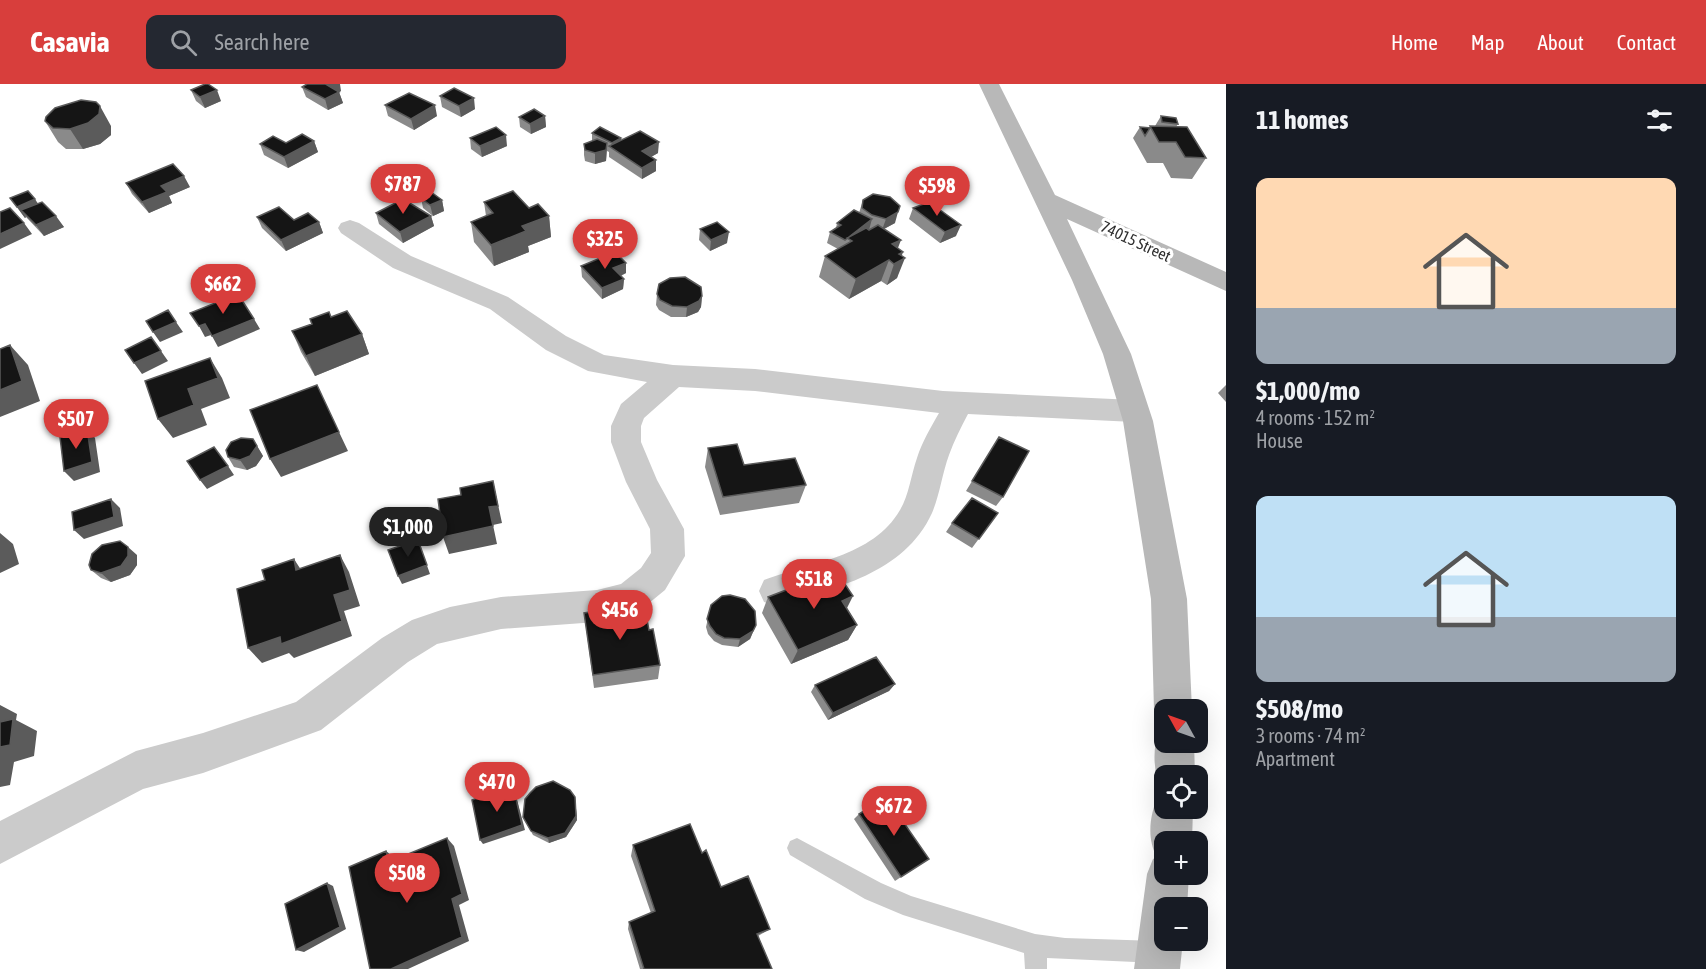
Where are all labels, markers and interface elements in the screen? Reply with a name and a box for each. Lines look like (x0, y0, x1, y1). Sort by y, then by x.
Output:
search box (146, 15, 566, 69)
text: Casavia (30, 26, 110, 58)
icon: search (167, 26, 200, 59)
text: Search here (215, 29, 309, 55)
text: Home (1391, 30, 1438, 54)
text: Map (1471, 30, 1505, 54)
text: About (1538, 30, 1584, 54)
text: Contact (1617, 30, 1676, 54)
icon: filters (1643, 104, 1676, 137)
text: 11 homes (1256, 105, 1349, 135)
pin: $787 (367, 164, 439, 215)
pin: $598 (901, 166, 973, 217)
text: $787 (385, 172, 421, 195)
text: $598 (919, 174, 955, 197)
street label: 74015 Street (1098, 217, 1174, 265)
icon: home (1412, 217, 1520, 325)
pin: $325 (569, 219, 641, 270)
text: $325 (587, 227, 623, 250)
pin: $662 (187, 264, 259, 315)
text: $662 (205, 272, 241, 295)
text: $1,000/mo (1256, 376, 1360, 406)
pin: $507 (40, 399, 112, 450)
text: 4 rooms · 152 m² (1256, 406, 1375, 429)
text: $507 (58, 407, 94, 430)
text: House (1256, 429, 1303, 452)
pin: $1,000 (359, 507, 457, 558)
text: $1,000 (383, 515, 433, 538)
icon: home (1412, 535, 1520, 643)
pin: $518 (778, 559, 850, 610)
text: $518 (796, 567, 832, 590)
pin: $456 (584, 590, 656, 641)
text: $456 (602, 598, 638, 621)
text: $508/mo (1256, 694, 1343, 724)
north arrow (1154, 699, 1208, 753)
map controls (1154, 699, 1208, 951)
text: 3 rooms · 74 m² (1256, 724, 1366, 747)
text: Apartment (1256, 747, 1335, 770)
pin: $470 (461, 762, 533, 813)
button: locate (1154, 765, 1208, 819)
text: $470 (479, 770, 515, 793)
pin: $672 (858, 786, 930, 837)
text: $672 (876, 794, 912, 817)
button: + (1154, 831, 1208, 885)
pin: $508 (371, 853, 443, 904)
text: $508 (389, 861, 425, 884)
button: − (1154, 897, 1208, 951)

